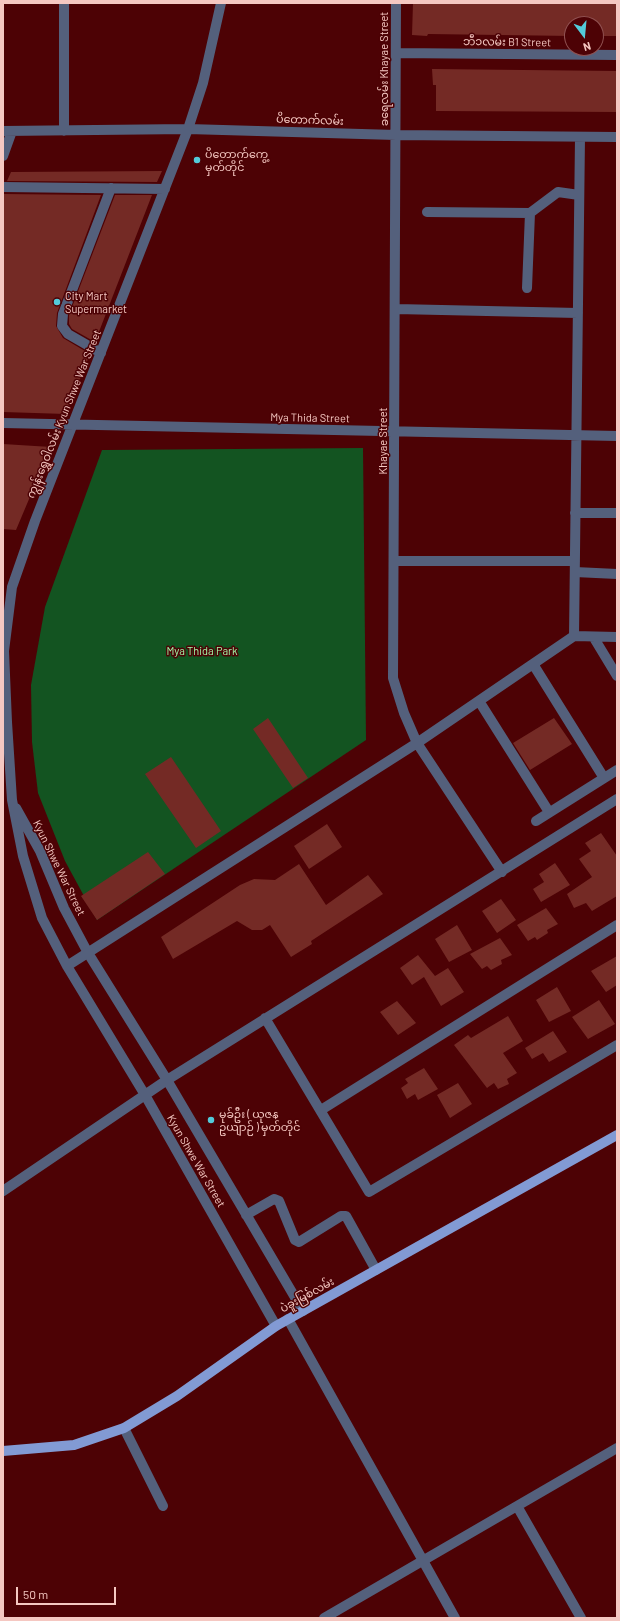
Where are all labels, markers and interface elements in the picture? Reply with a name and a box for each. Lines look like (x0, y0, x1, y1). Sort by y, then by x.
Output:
street label: ခရေလမ်း Khayae Street (377, 12, 391, 126)
north arrow (564, 16, 604, 56)
street label: ဘီ၁လမ်း B1 Street (463, 35, 551, 49)
text: N (582, 40, 592, 54)
street label: ပိတောက်လမ်း (276, 112, 344, 128)
place label: ပိတောက်ကွေ့ မှတ်တိုင် (205, 147, 268, 173)
marker: ပိတောက်ကွေ့ မှတ်တိုင် (192, 155, 202, 165)
place label: City Mart Supermarket (65, 289, 127, 315)
marker: City Mart Supermarket (52, 297, 62, 307)
street label: ကျွန်းရွှေဝါလမ်း Kyun Shwe War Street (24, 328, 104, 500)
street label: Khayae Street (376, 408, 390, 474)
street label: Mya Thida Street (270, 411, 350, 425)
park label: Mya Thida Park (166, 644, 238, 658)
street label: Kyun Shwe War Street (30, 818, 88, 918)
place label: မုခ်ဦး ( ယုဇန ဥယျာဉ် ) မှတ်တိုင် (219, 1107, 300, 1133)
street label: Kyun Shwe War Street (164, 1112, 228, 1210)
marker: မုခ်ဦး ( ယုဇန ဥယျာဉ် ) မှတ်တိုင် (206, 1115, 216, 1125)
street label: ပဲခူးမြစ်လမ်း (278, 1275, 336, 1315)
scale bar (18, 1579, 118, 1605)
text: 50 m (23, 1587, 48, 1601)

